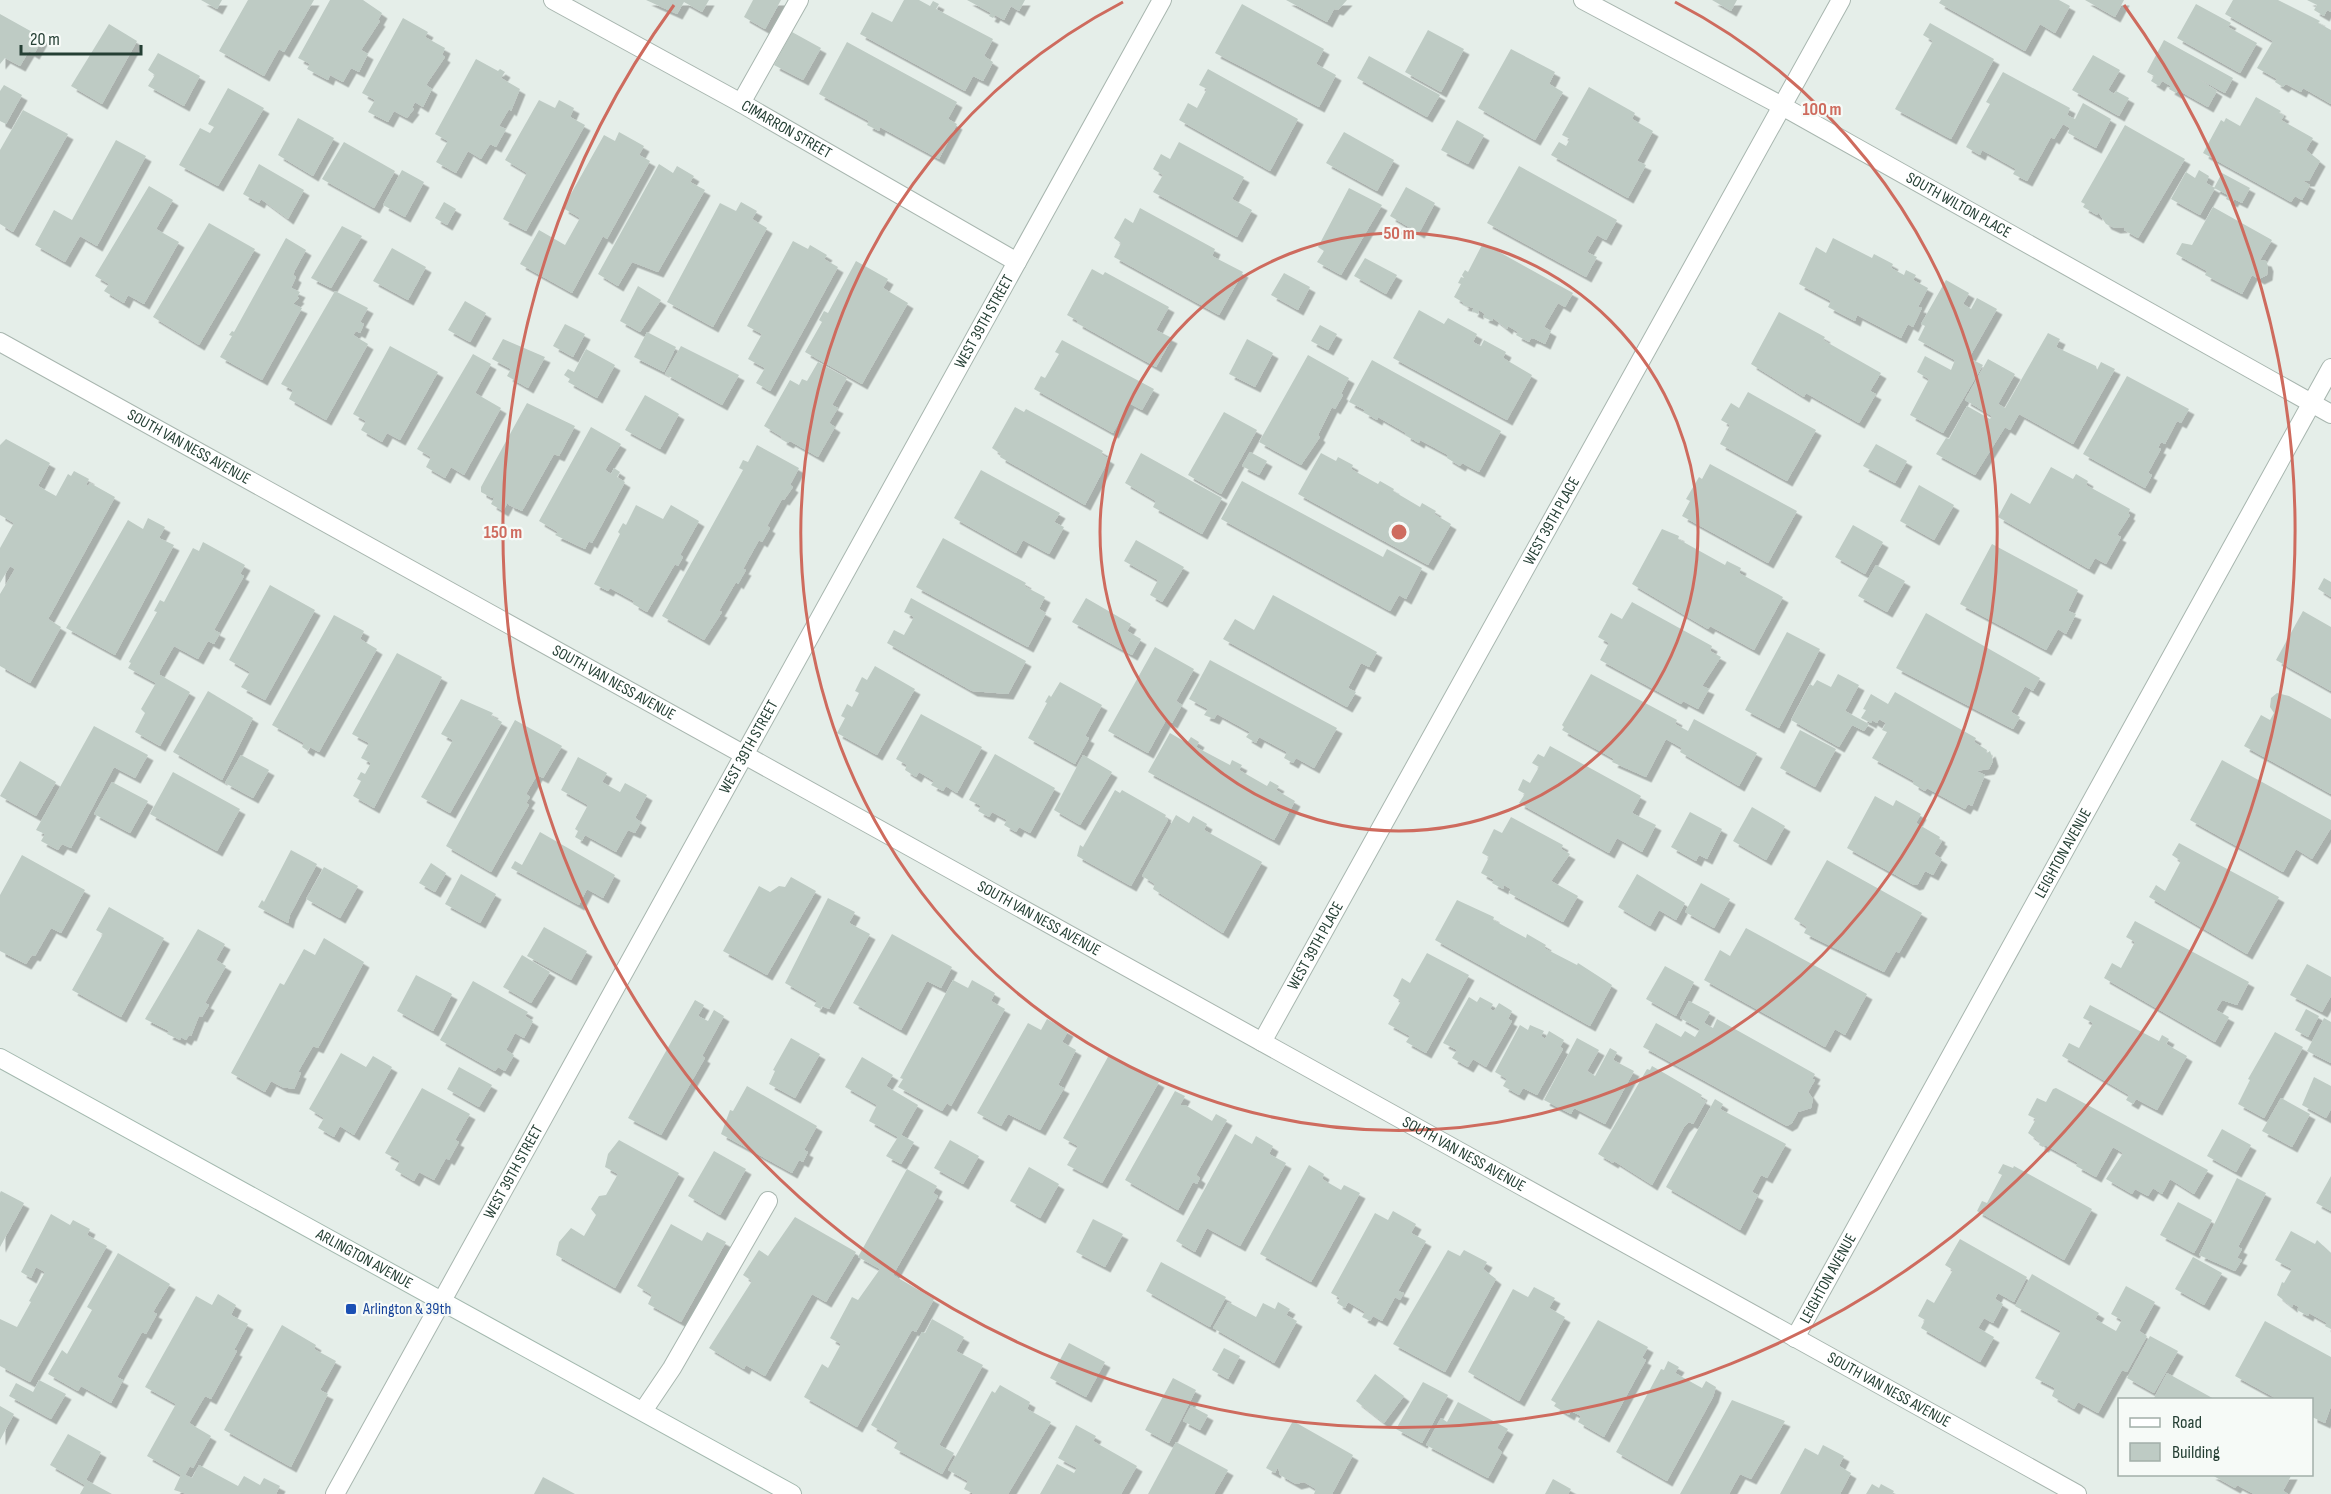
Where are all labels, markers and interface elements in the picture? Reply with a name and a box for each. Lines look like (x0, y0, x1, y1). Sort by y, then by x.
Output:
scale bar (21, 18, 141, 56)
text: 20 m (30, 29, 60, 50)
street label: CIMARRON STREET (738, 96, 836, 163)
text: 100 m (1803, 99, 1842, 120)
street label: SOUTH WILTON PLACE (1903, 168, 2014, 242)
text: 50 m (1383, 223, 1415, 244)
street label: WEST 39TH STREET (950, 271, 1018, 372)
street label: SOUTH VAN NESS AVENUE (124, 405, 254, 488)
street label: WEST 39TH PLACE (1519, 474, 1584, 568)
text: 150 m (484, 522, 522, 543)
centre of rings (1389, 522, 1409, 542)
street label: SOUTH VAN NESS AVENUE (549, 641, 679, 724)
street label: WEST 39TH STREET (715, 696, 782, 797)
street label: LEIGHTON AVENUE (2031, 805, 2095, 901)
street label: SOUTH VAN NESS AVENUE (974, 876, 1104, 960)
street label: WEST 39TH PLACE (1283, 899, 1347, 993)
street label: SOUTH VAN NESS AVENUE (1399, 1112, 1529, 1196)
street label: WEST 39TH STREET (480, 1121, 547, 1222)
street label: ARLINGTON AVENUE (312, 1224, 416, 1293)
street label: LEIGHTON AVENUE (1795, 1230, 1860, 1327)
place label: Arlington & 39th (362, 1300, 451, 1319)
marker: Arlington & 39th (344, 1302, 358, 1316)
street label: SOUTH VAN NESS AVENUE (1824, 1348, 1954, 1431)
legend (2118, 1398, 2313, 1476)
text: Road (2172, 1412, 2202, 1433)
text: Building (2172, 1442, 2220, 1463)

